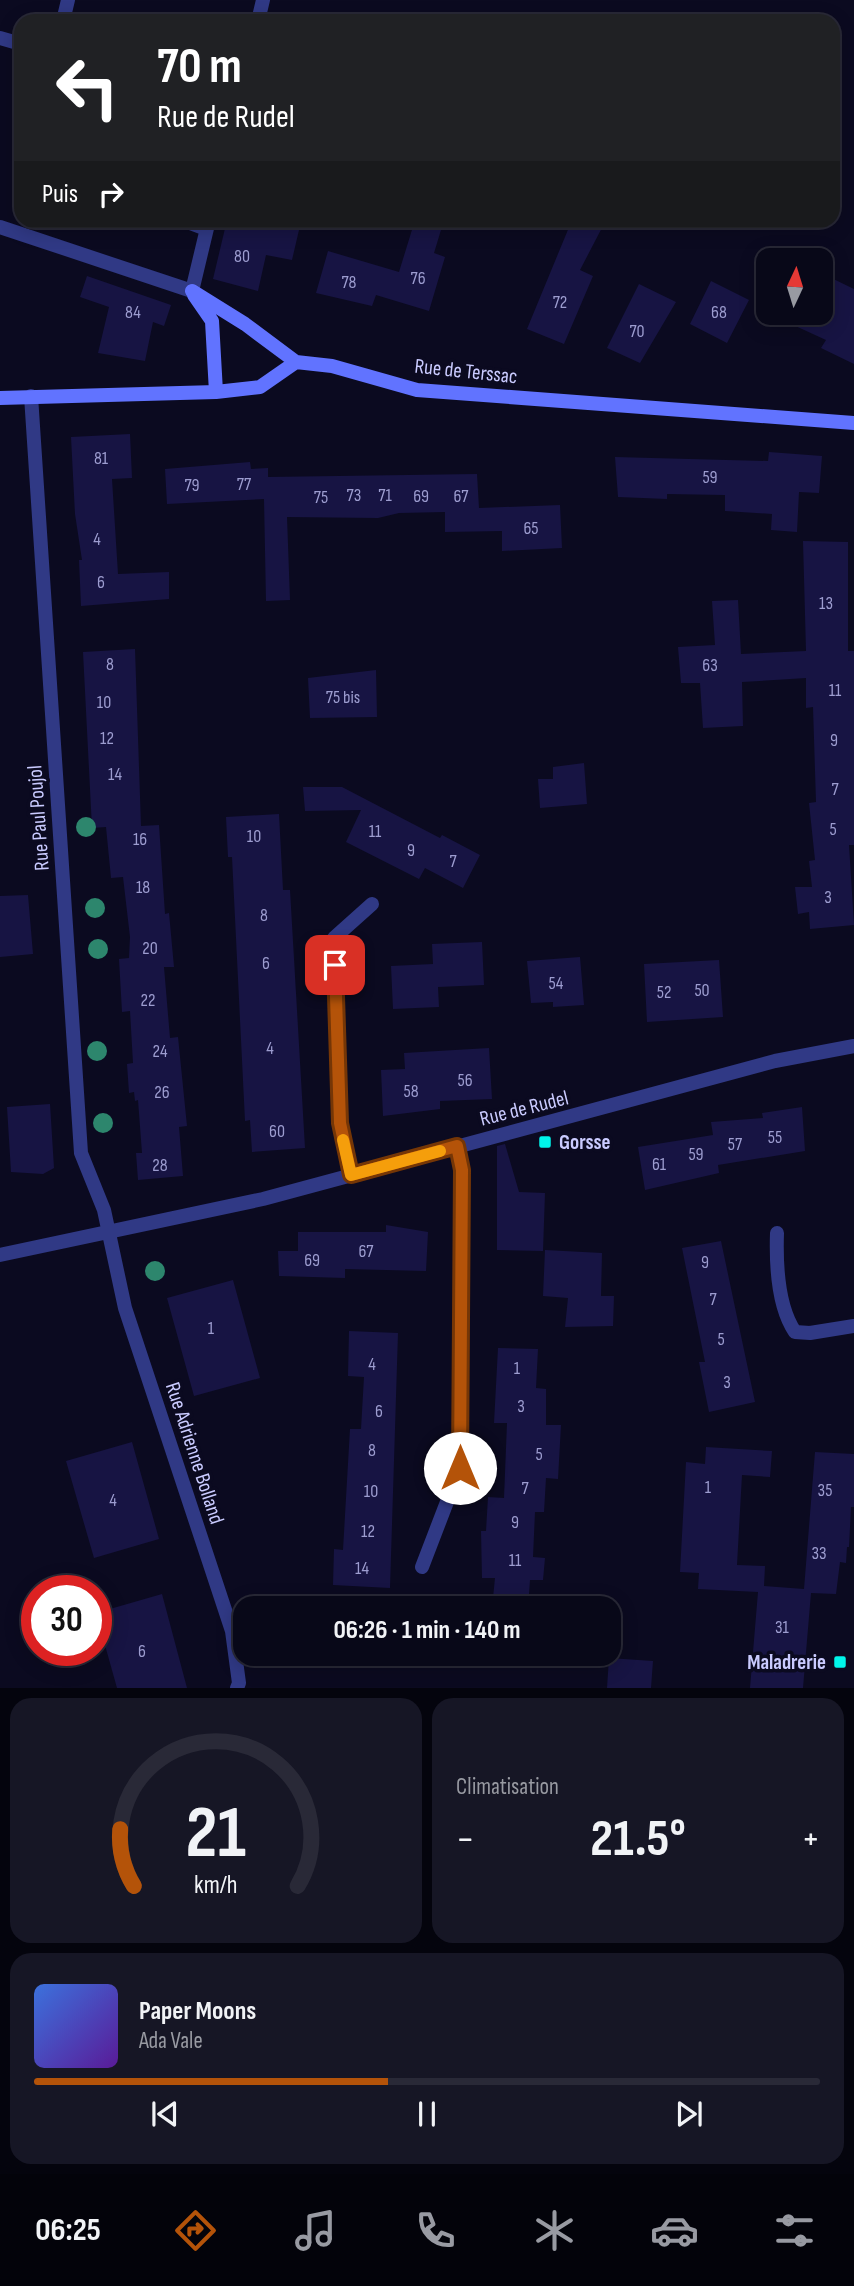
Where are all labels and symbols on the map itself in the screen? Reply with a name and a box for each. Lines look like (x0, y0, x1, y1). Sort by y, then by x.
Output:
house number: 80 (234, 246, 250, 267)
north arrow (756, 248, 833, 326)
house number: 76 (410, 268, 426, 289)
house number: 78 (341, 272, 357, 293)
house number: 72 (553, 292, 567, 313)
house number: 84 (125, 302, 141, 323)
house number: 68 (711, 302, 727, 323)
house number: 70 (629, 321, 645, 342)
street label: Rue de Terssac (413, 354, 519, 389)
house number: 81 (94, 448, 109, 469)
house number: 59 (702, 467, 718, 488)
house number: 77 (237, 474, 252, 495)
house number: 79 (184, 475, 200, 496)
house number: 73 (347, 485, 361, 506)
house number: 71 (378, 485, 392, 506)
house number: 69 (413, 486, 429, 507)
house number: 67 (453, 486, 469, 507)
house number: 75 (314, 487, 328, 508)
house number: 65 (523, 518, 539, 539)
house number: 4 (93, 529, 101, 550)
house number: 6 (97, 572, 105, 593)
house number: 13 (819, 593, 833, 614)
house number: 8 (106, 654, 114, 675)
house number: 63 (702, 655, 718, 676)
house number: 11 (829, 680, 842, 701)
house number: 75 bis (326, 687, 360, 708)
house number: 10 (97, 692, 111, 713)
house number: 12 (100, 728, 114, 749)
house number: 9 (830, 730, 838, 751)
street label: Rue Paul Poujol (22, 764, 55, 872)
house number: 14 (108, 764, 122, 785)
house number: 7 (831, 779, 839, 800)
house number: 5 (829, 819, 837, 840)
house number: 11 (369, 821, 382, 842)
house number: 10 (247, 826, 261, 847)
house number: 16 (133, 829, 147, 850)
house number: 9 (407, 840, 415, 861)
house number: 7 (449, 851, 457, 872)
house number: 18 (136, 877, 150, 898)
house number: 3 (824, 887, 832, 908)
house number: 8 (260, 905, 268, 926)
pin (305, 935, 365, 995)
house number: 20 (142, 938, 158, 959)
house number: 6 (262, 953, 270, 974)
house number: 54 (549, 973, 564, 994)
house number: 50 (694, 980, 710, 1001)
house number: 52 (657, 982, 671, 1003)
house number: 22 (141, 990, 155, 1011)
house number: 4 (266, 1038, 274, 1059)
house number: 24 (153, 1041, 168, 1062)
house number: 56 (457, 1070, 473, 1091)
house number: 58 (403, 1081, 419, 1102)
house number: 26 (154, 1082, 170, 1103)
street label: Rue de Rudel (477, 1085, 571, 1132)
house number: 60 (269, 1121, 285, 1142)
house number: 55 (768, 1127, 782, 1148)
place label: Gorsse (559, 1130, 610, 1155)
marker: Gorsse (537, 1134, 553, 1150)
house number: 57 (728, 1134, 743, 1155)
house number: 59 (688, 1144, 704, 1165)
house number: 61 (652, 1154, 667, 1175)
house number: 28 (152, 1155, 168, 1176)
house number: 67 (358, 1241, 374, 1262)
house number: 69 (304, 1250, 320, 1271)
house number: 9 (701, 1252, 709, 1273)
house number: 7 (709, 1289, 717, 1310)
house number: 1 (208, 1318, 215, 1339)
house number: 5 (717, 1329, 725, 1350)
house number: 4 (368, 1354, 376, 1375)
house number: 1 (514, 1358, 521, 1379)
house number: 3 (723, 1372, 731, 1393)
street label: Rue Adrienne Bolland (160, 1379, 229, 1527)
house number: 3 (517, 1396, 525, 1417)
house number: 6 (375, 1401, 383, 1422)
position arrow (423, 1431, 497, 1505)
house number: 8 (368, 1440, 376, 1461)
house number: 5 (535, 1444, 543, 1465)
house number: 1 (705, 1477, 712, 1498)
house number: 7 (521, 1478, 529, 1499)
house number: 35 (818, 1480, 832, 1501)
house number: 10 (364, 1481, 378, 1502)
house number: 4 (109, 1490, 117, 1511)
house number: 9 (511, 1512, 519, 1533)
house number: 12 (361, 1521, 375, 1542)
house number: 33 (811, 1543, 827, 1564)
house number: 11 (509, 1550, 522, 1571)
house number: 14 (355, 1558, 369, 1579)
speed limit sign: 30 (21, 1575, 112, 1666)
house number: 31 (775, 1617, 790, 1638)
house number: 6 (138, 1641, 146, 1662)
place label: Maladrerie (747, 1650, 826, 1675)
marker: Maladrerie (832, 1654, 848, 1670)

